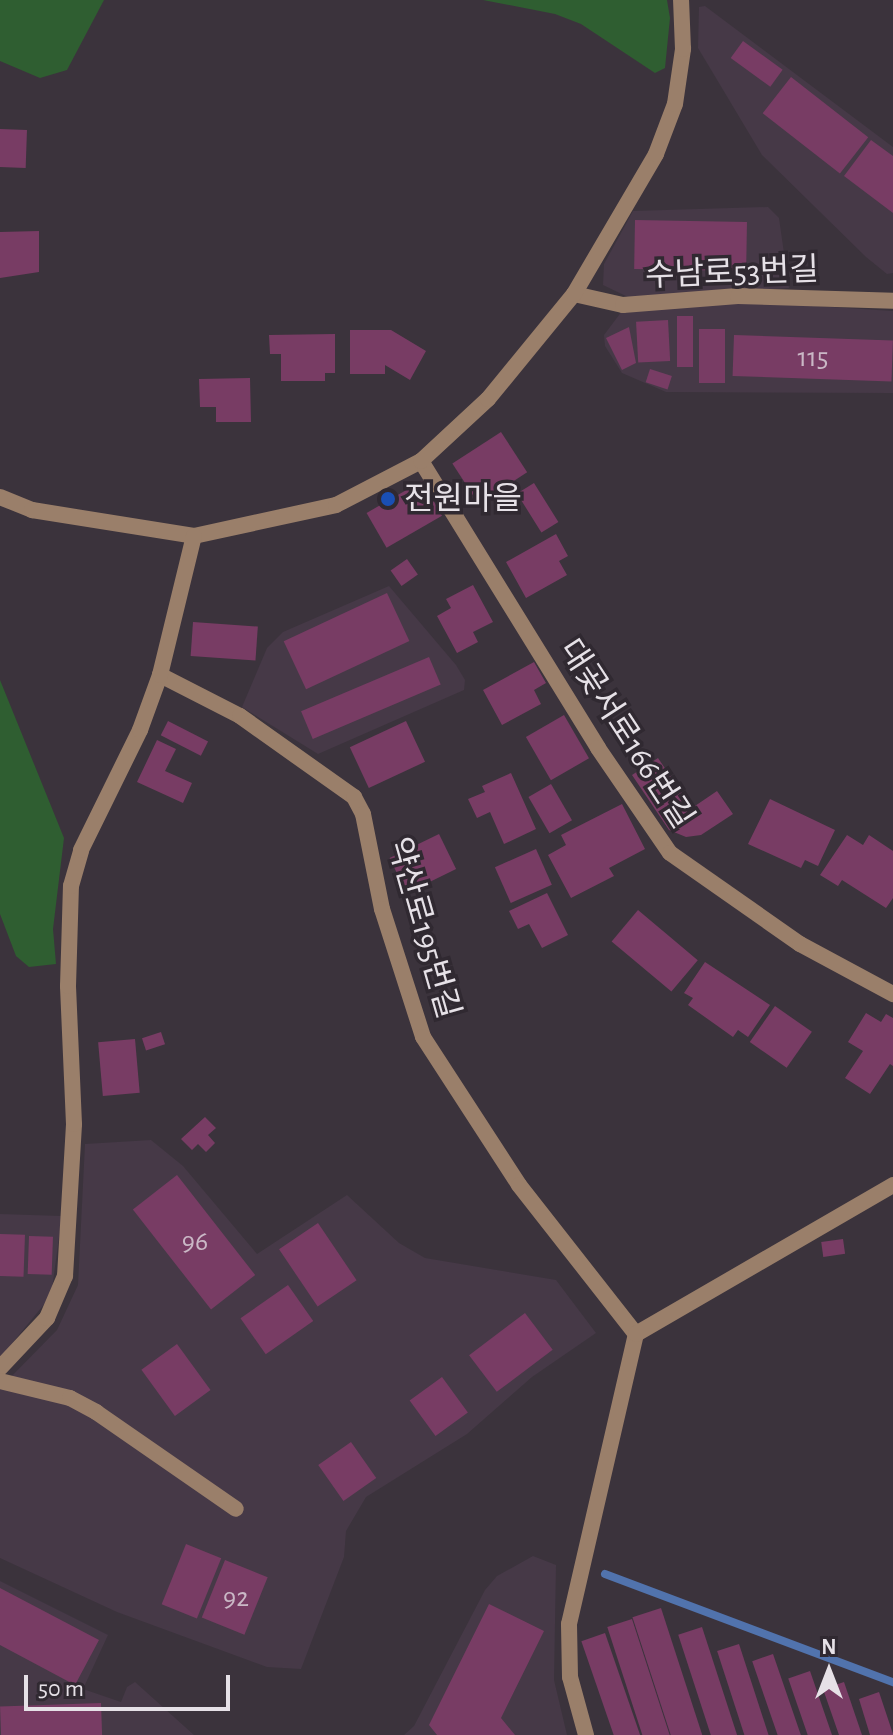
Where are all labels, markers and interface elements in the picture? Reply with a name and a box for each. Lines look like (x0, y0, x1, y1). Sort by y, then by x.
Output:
street label: 수남로53번길 (645, 251, 819, 295)
house number: 115 (798, 341, 828, 375)
place label: 전원마을 (404, 480, 522, 518)
marker: 전원마을 (379, 490, 397, 508)
street label: 대곶서로166번길 (551, 632, 701, 836)
street label: 약산로195번길 (379, 833, 467, 1023)
house number: 96 (182, 1225, 208, 1259)
house number: 92 (223, 1581, 249, 1615)
north arrow (789, 1631, 869, 1711)
text: N (821, 1636, 837, 1658)
scale bar (28, 1659, 234, 1709)
text: 50 m (38, 1677, 84, 1701)

